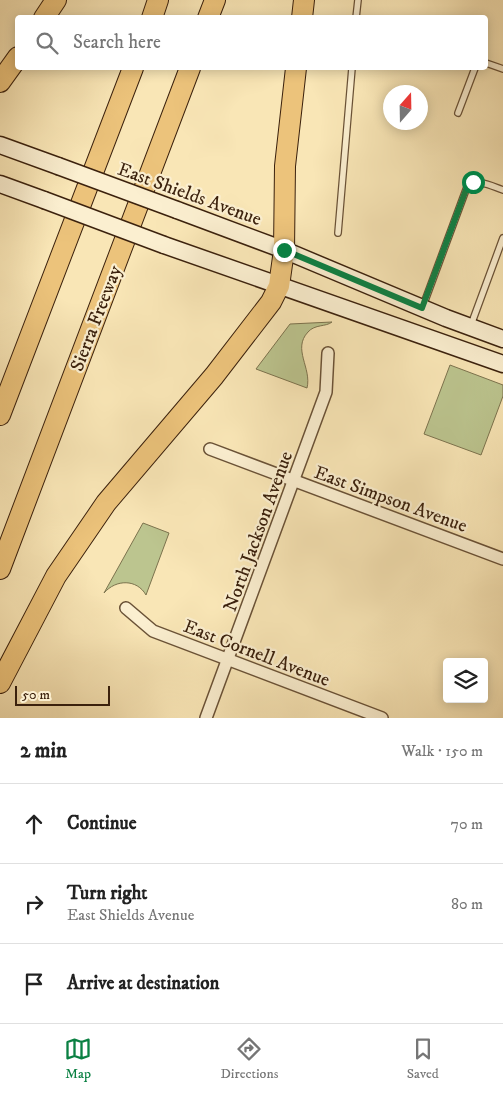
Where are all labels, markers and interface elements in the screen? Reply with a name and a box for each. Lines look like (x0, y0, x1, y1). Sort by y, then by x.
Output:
search box (15, 15, 488, 70)
icon: search (33, 29, 61, 57)
text: Search here (73, 31, 161, 54)
north arrow (383, 85, 428, 130)
street label: East Shields Avenue (115, 158, 265, 231)
route start (462, 171, 485, 194)
route end (273, 239, 296, 262)
street label: Sierra Freeway (66, 261, 127, 375)
street label: North Jackson Avenue (219, 448, 298, 615)
street label: East Simpson Avenue (311, 461, 470, 538)
street label: East Cornell Avenue (180, 615, 333, 692)
map controls (443, 658, 488, 703)
button: layers (443, 658, 488, 703)
scale bar (15, 683, 110, 706)
text: 50 m (22, 686, 50, 704)
text: 2 min (20, 738, 67, 764)
text: Walk · 150 m (401, 741, 483, 761)
icon: ahead (20, 810, 48, 838)
text: Continue (67, 812, 137, 835)
text: 70 m (451, 814, 483, 834)
text: Turn right (67, 882, 147, 905)
icon: right (20, 890, 48, 918)
text: 80 m (451, 894, 483, 914)
text: East Shields Avenue (67, 905, 194, 925)
icon: arrive (20, 970, 48, 998)
text: Arrive at destination (67, 972, 219, 995)
tab: Map (64, 1035, 92, 1083)
tab: Directions (220, 1035, 278, 1083)
tab: Saved (407, 1035, 439, 1083)

